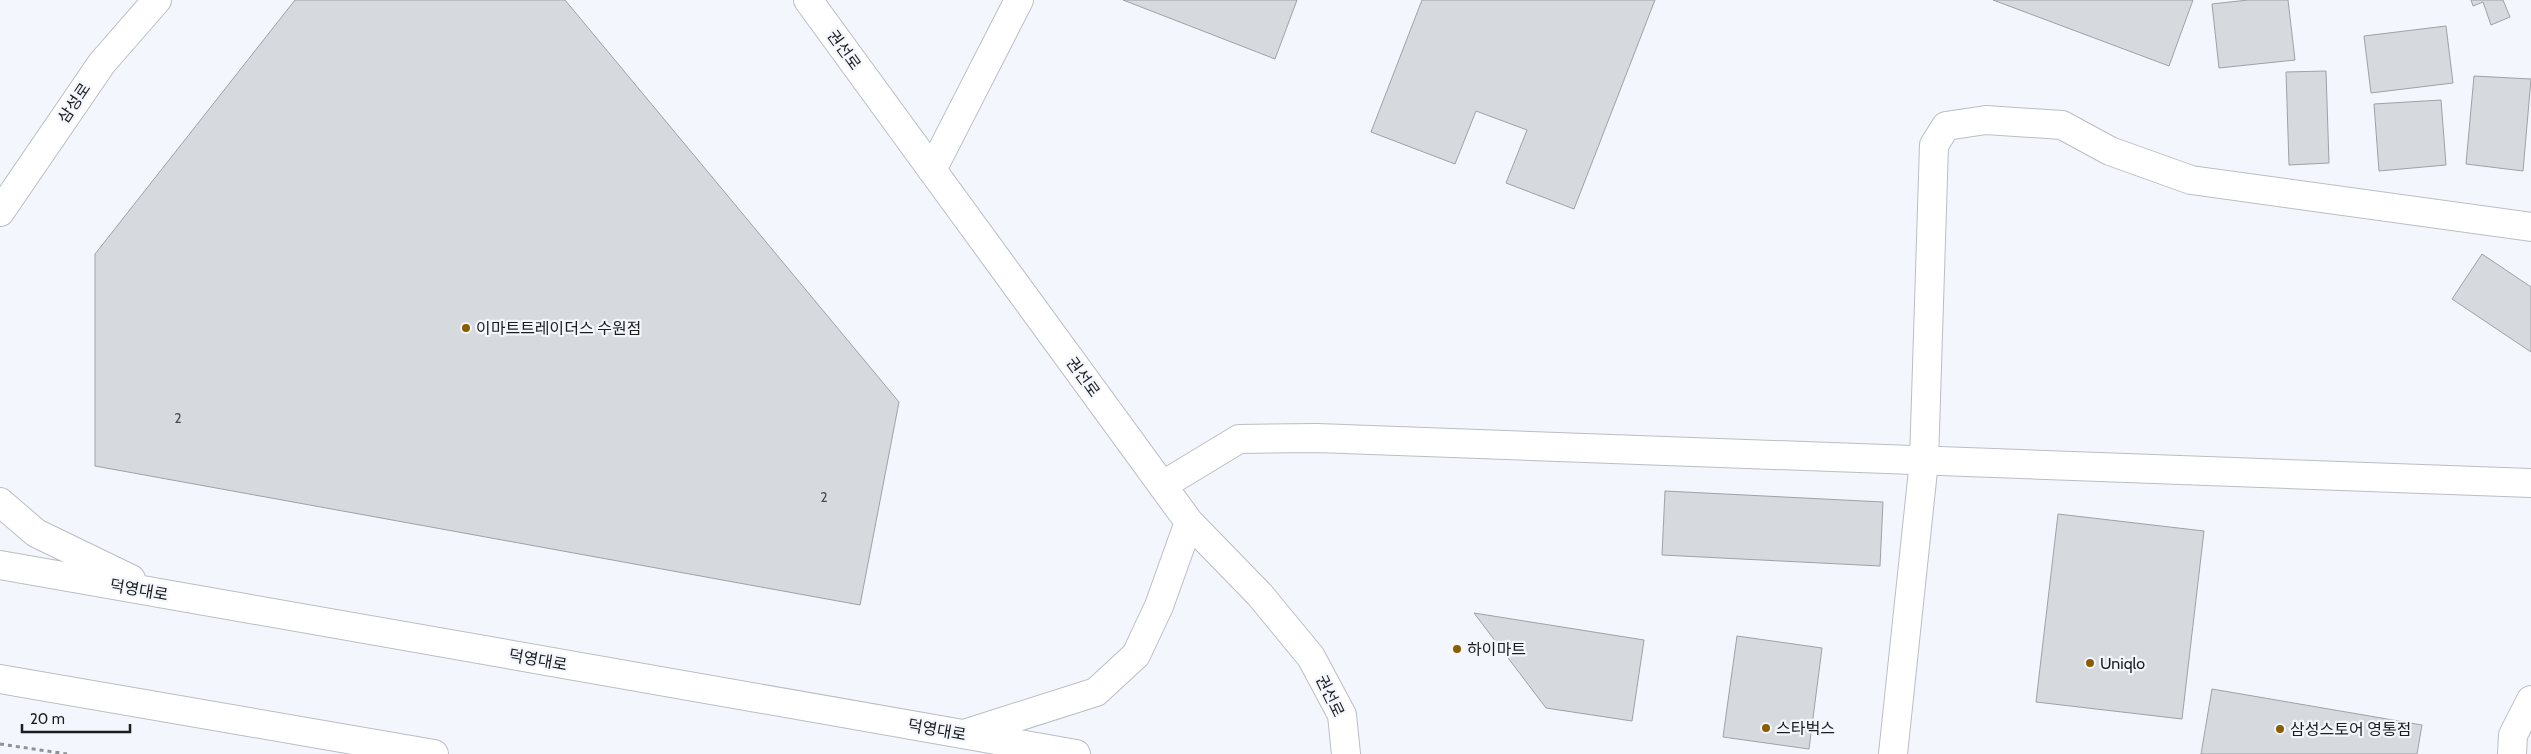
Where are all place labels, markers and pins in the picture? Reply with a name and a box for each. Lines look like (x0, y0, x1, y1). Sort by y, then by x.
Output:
place label: 이마트트레이더스 수원점 (476, 319, 642, 338)
marker: 이마트트레이더스 수원점 (460, 322, 472, 334)
place label: 하이마트 (1467, 640, 1526, 659)
marker: 하이마트 (1451, 643, 1463, 655)
place label: Uniqlo (2100, 654, 2145, 673)
marker: Uniqlo (2084, 657, 2096, 669)
place label: 스타벅스 (1776, 719, 1835, 738)
place label: 삼성스토어 영통점 (2290, 720, 2411, 739)
marker: 스타벅스 (1760, 722, 1772, 734)
marker: 삼성스토어 영통점 (2274, 723, 2286, 735)

